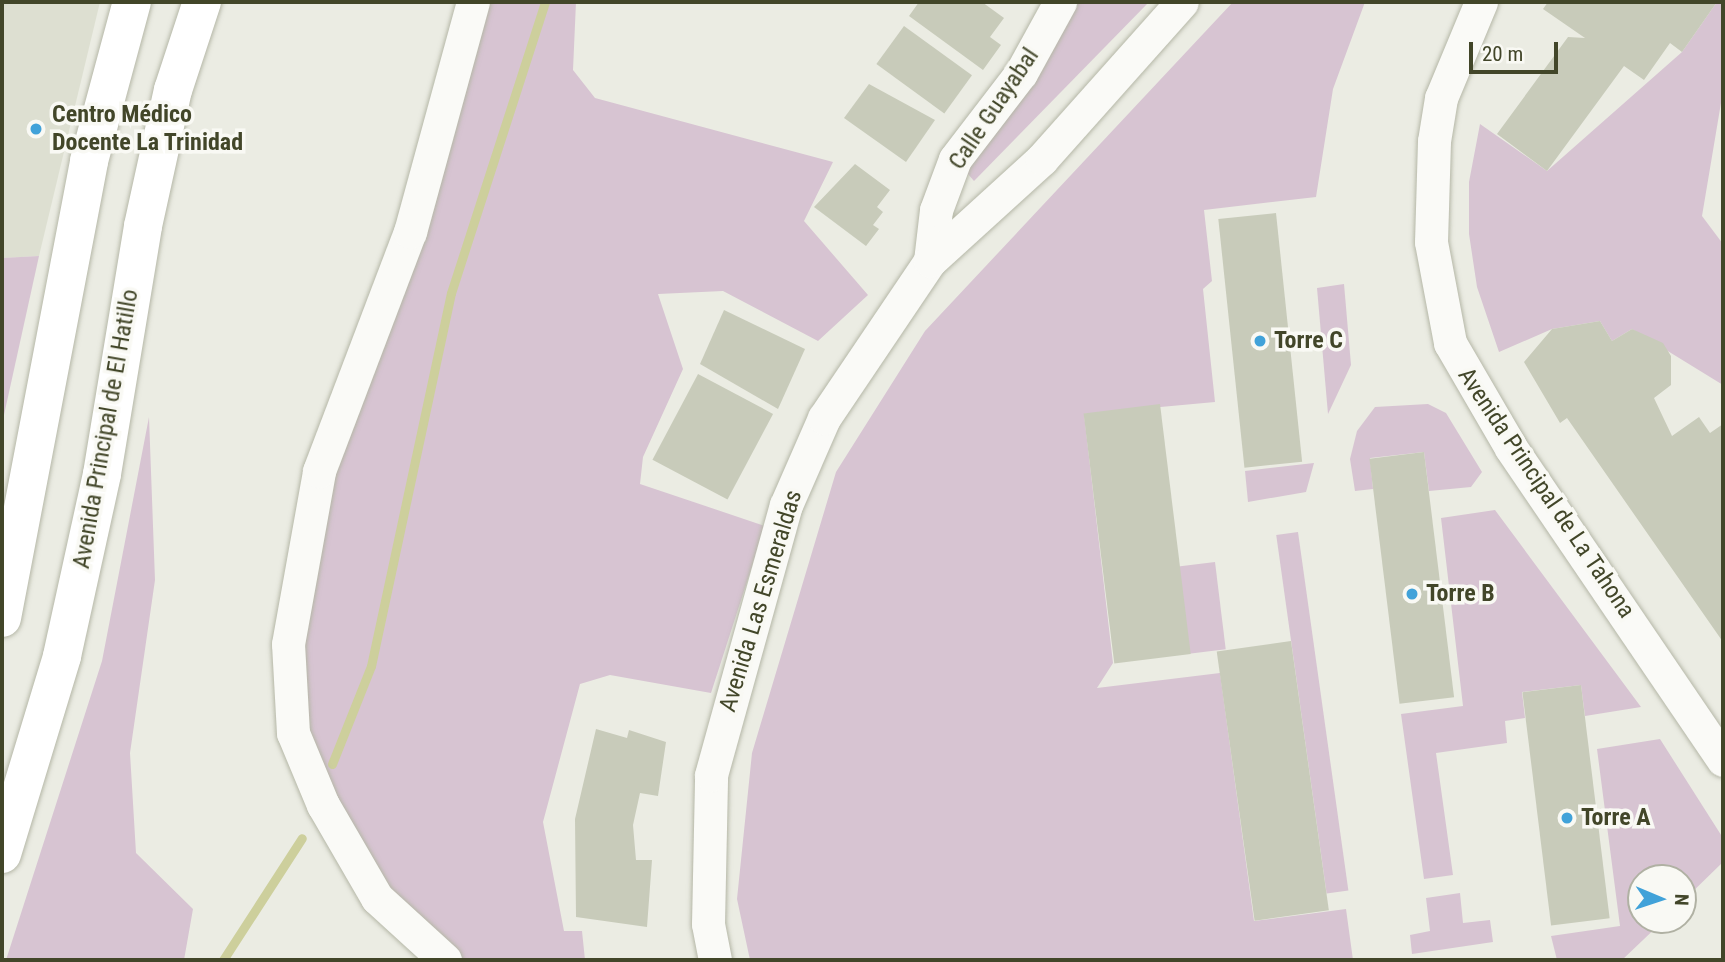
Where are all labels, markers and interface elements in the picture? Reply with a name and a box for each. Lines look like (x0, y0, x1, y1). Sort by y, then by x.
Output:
scale bar (1473, 28, 1562, 72)
text: 20 m (1482, 42, 1523, 66)
street label: Calle Guayabal (943, 43, 1045, 175)
place label: Centro Médico Docente La Trinidad (52, 101, 244, 157)
marker: Centro Médico Docente La Trinidad (26, 119, 46, 139)
street label: Avenida Principal de El Hatillo (67, 287, 145, 571)
place label: Torre C (1274, 327, 1343, 355)
marker: Torre C (1252, 333, 1268, 349)
street label: Avenida Principal de La Tahona (1451, 362, 1641, 624)
street label: Avenida Las Esmeraldas (714, 487, 808, 715)
place label: Torre B (1426, 580, 1495, 608)
marker: Torre B (1404, 586, 1420, 602)
place label: Torre A (1581, 804, 1651, 832)
marker: Torre A (1559, 810, 1575, 826)
north arrow (1627, 864, 1697, 934)
text: N (1670, 893, 1693, 906)

